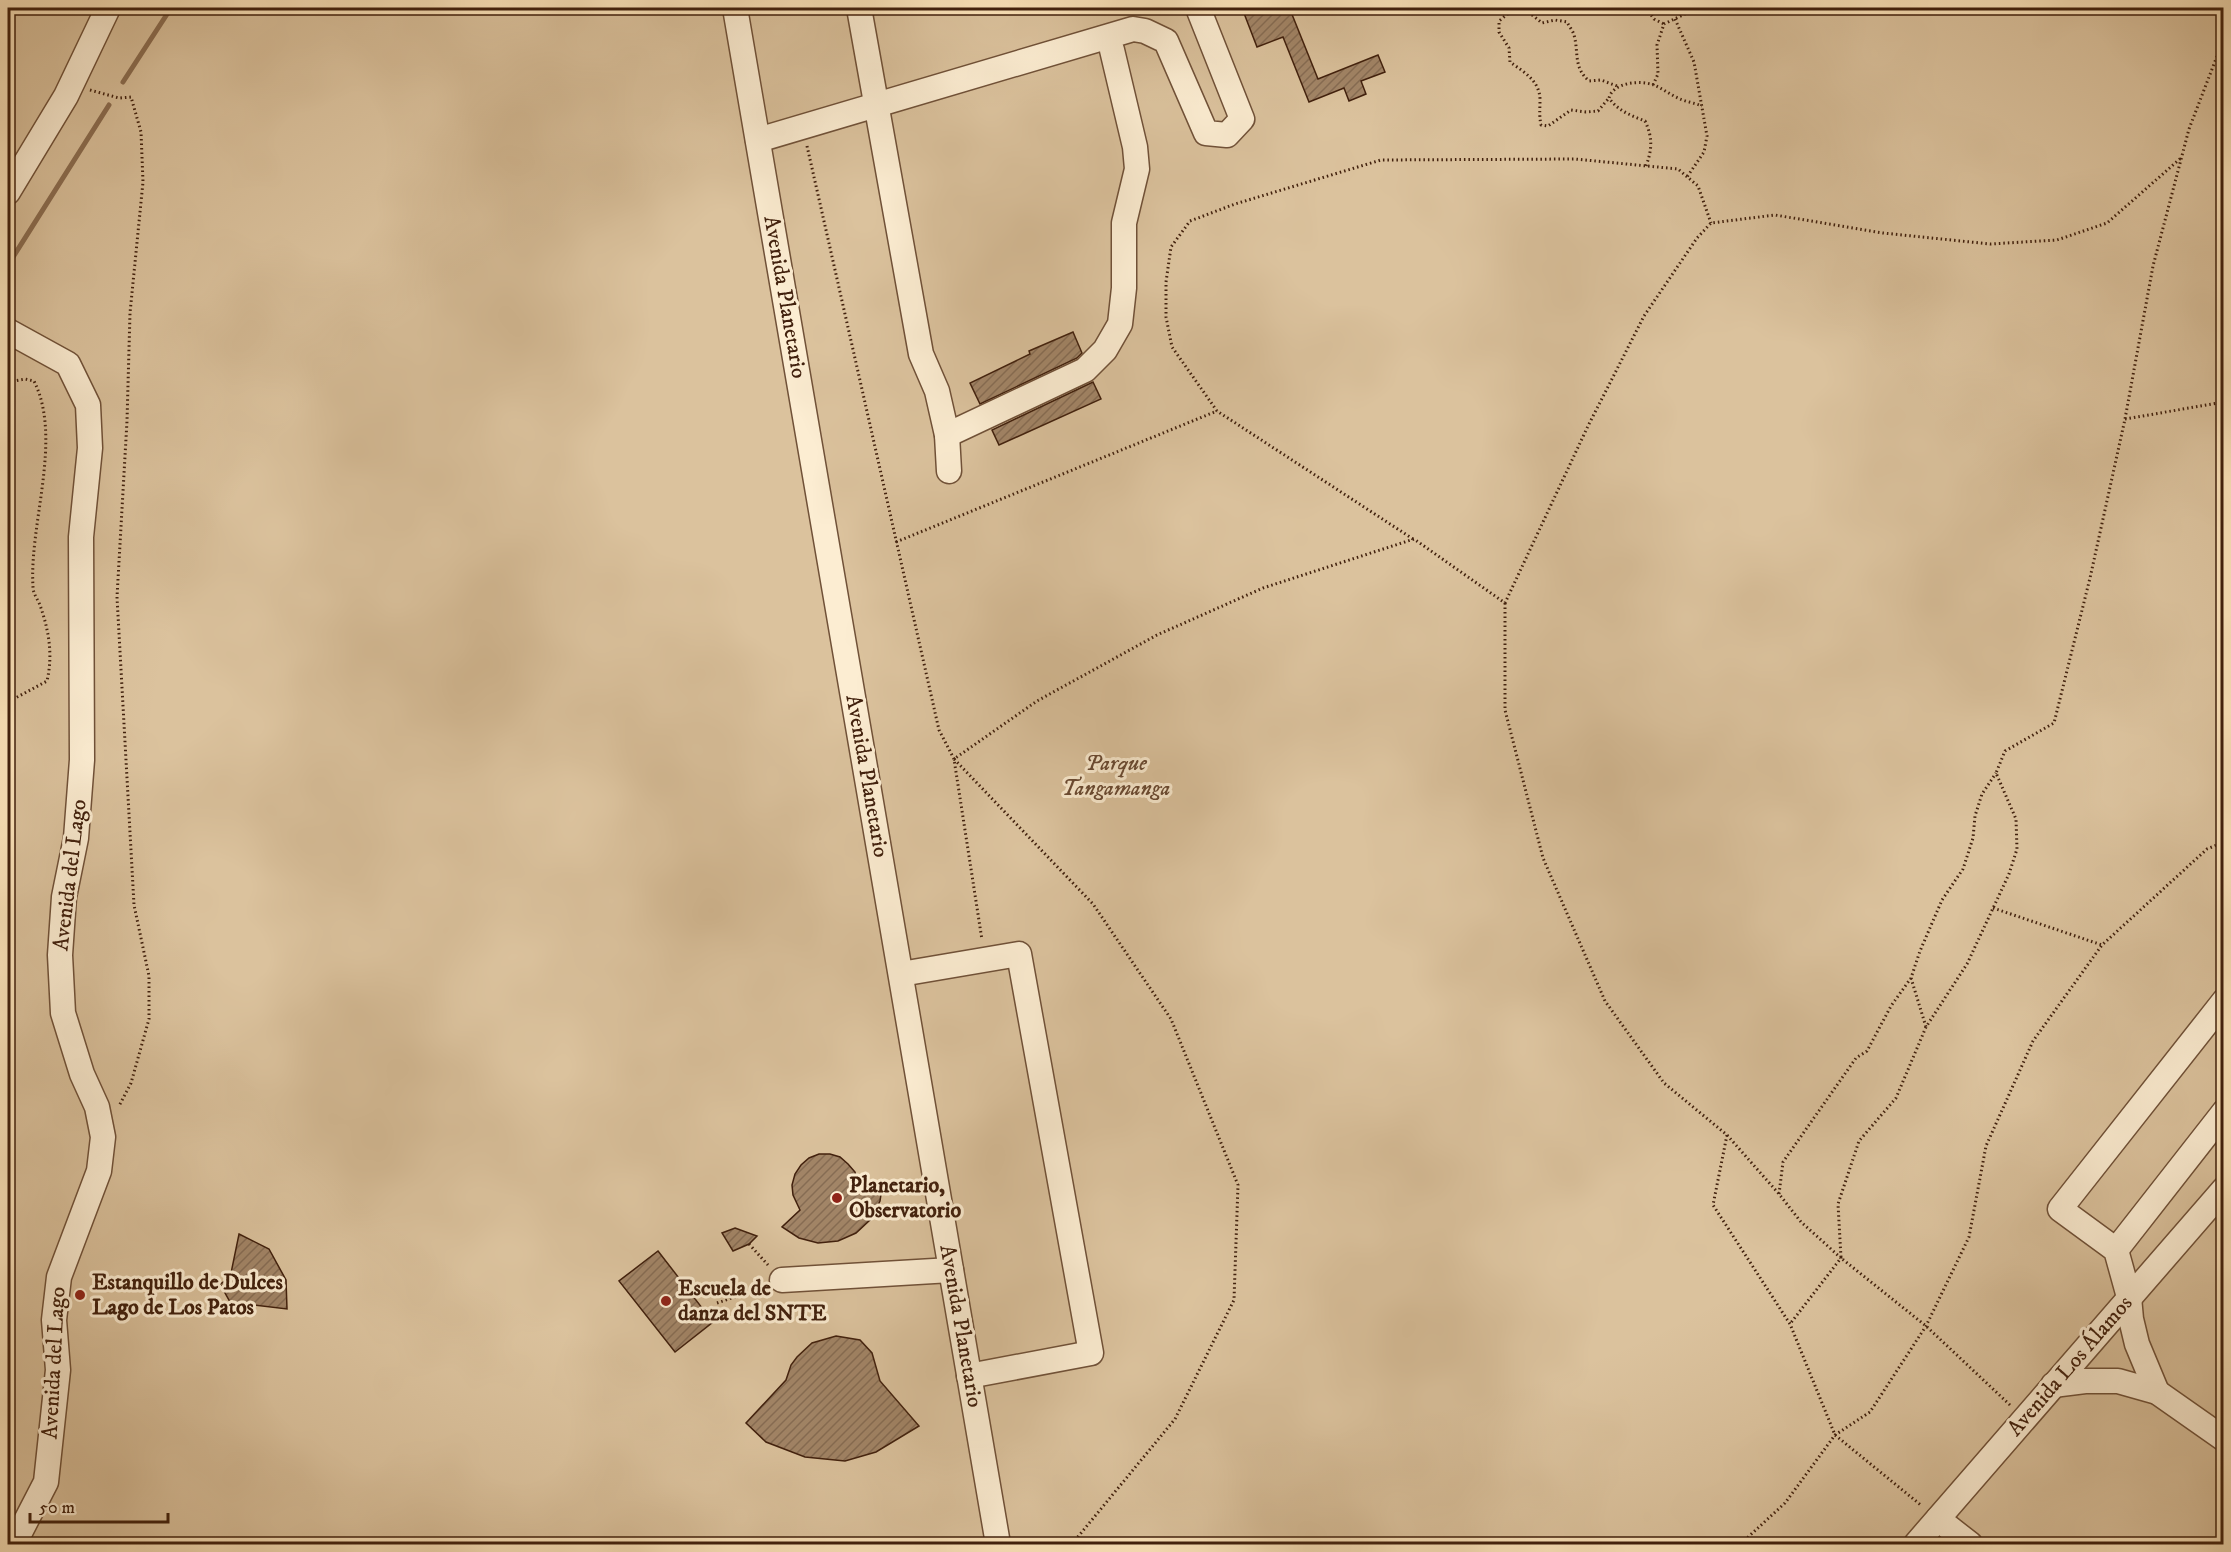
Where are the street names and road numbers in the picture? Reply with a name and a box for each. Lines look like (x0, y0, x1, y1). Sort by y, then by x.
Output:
street label: Avenida Planetario (757, 214, 813, 380)
street label: Avenida Planetario (839, 693, 895, 859)
street label: Avenida del Lago (47, 798, 93, 952)
street label: Avenida Planetario (933, 1243, 989, 1409)
street label: Avenida del Lago (37, 1286, 71, 1440)
street label: Avenida Los Álamos (2001, 1289, 2138, 1442)

